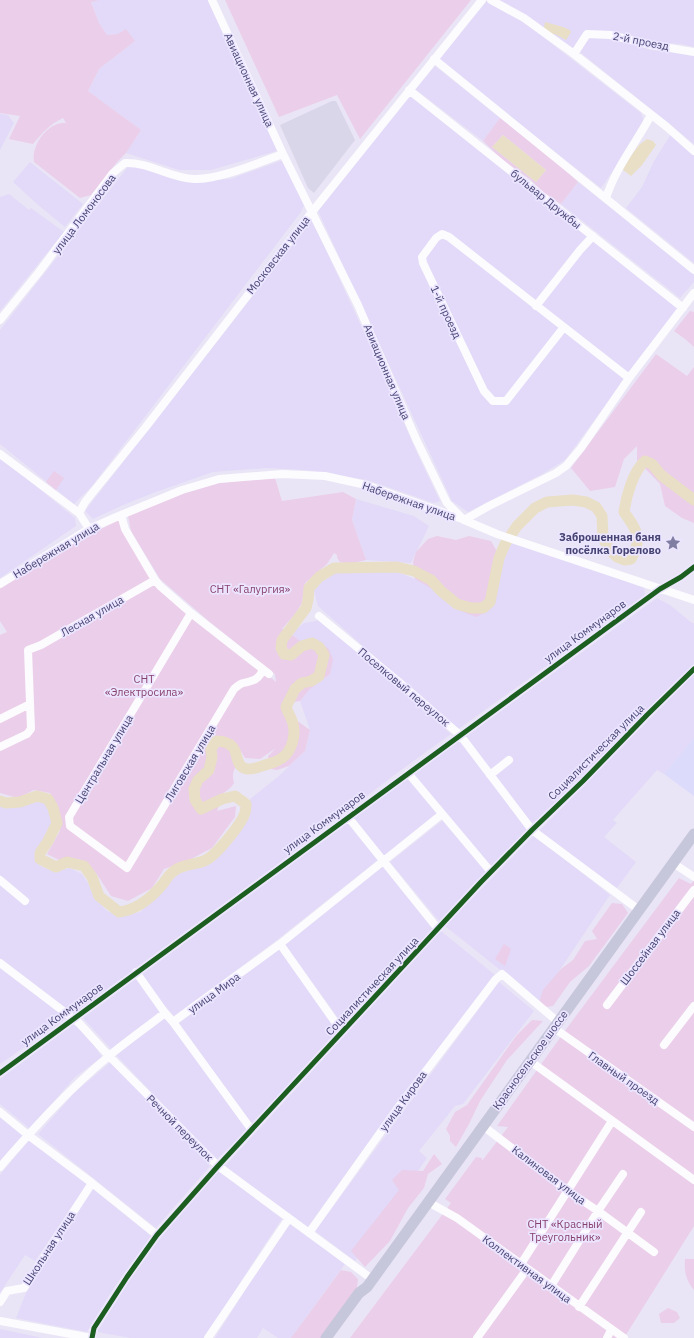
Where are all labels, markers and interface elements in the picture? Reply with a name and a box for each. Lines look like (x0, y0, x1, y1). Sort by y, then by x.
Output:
street label: 2-й проезд (612, 29, 671, 53)
street label: Авиационная улица (221, 31, 277, 130)
street label: бульвар Дружбы (508, 166, 584, 232)
street label: улица Ломоносова (49, 171, 119, 257)
street label: Московская улица (243, 213, 313, 297)
street label: 1-й проезд (428, 283, 465, 341)
street label: Авиационная улица (361, 322, 414, 422)
street label: Набережная улица (360, 478, 458, 524)
street label: Набережная улица (10, 519, 102, 581)
place label: Заброшенная баня посёлка Горелово (559, 530, 661, 557)
place icon: Заброшенная баня посёлка Горелово (664, 534, 682, 552)
park label: СНТ «Галургия» (210, 582, 291, 596)
street label: Лесная улица (58, 592, 126, 640)
street label: улица Коммунаров (541, 597, 629, 665)
street label: Поселковый переулок (355, 645, 453, 729)
park label: СНТ «Электросила» (105, 672, 183, 699)
street label: Социалистическая улица (545, 701, 647, 803)
street label: Центральная улица (72, 712, 136, 806)
street label: Лиговская улица (162, 722, 219, 804)
street label: улица Коммунаров (280, 788, 368, 856)
street label: Шоссейная улица (617, 906, 683, 988)
street label: Социалистическая улица (322, 934, 422, 1038)
street label: улица Мира (185, 969, 243, 1017)
street label: улица Коммунаров (18, 980, 106, 1048)
street label: Красносельское шоссе (489, 1008, 571, 1112)
street label: Главный проезд (586, 1048, 663, 1108)
street label: улица Кирова (376, 1068, 430, 1134)
street label: Речной переулок (144, 1092, 216, 1164)
street label: Калиновая улица (509, 1142, 589, 1208)
street label: Школьная улица (20, 1208, 78, 1288)
park label: СНТ «Красный Треугольник» (527, 1217, 603, 1244)
street label: Коллективная улица (480, 1232, 574, 1306)

